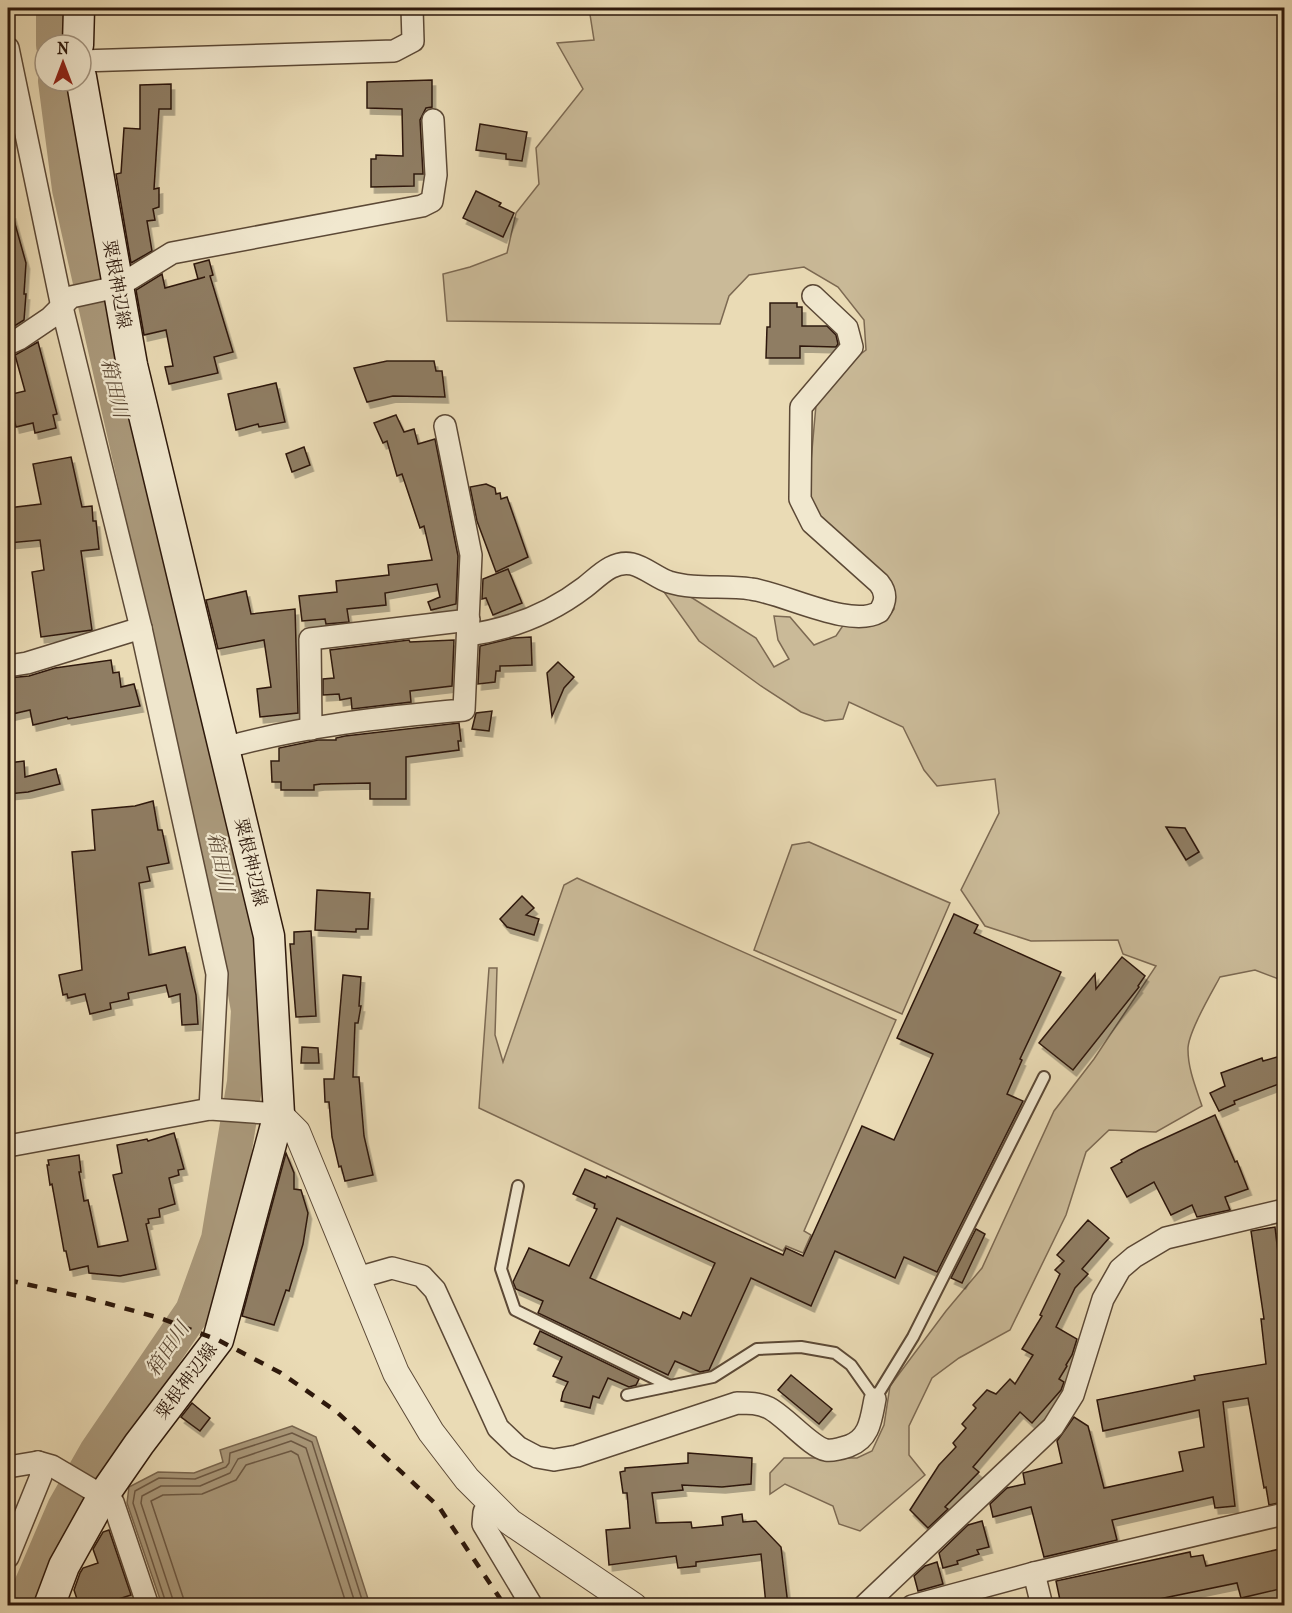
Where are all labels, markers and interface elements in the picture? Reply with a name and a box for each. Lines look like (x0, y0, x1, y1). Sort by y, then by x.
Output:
north arrow (33, 33, 93, 93)
text: N (57, 39, 70, 58)
street label: 粟根神辺線 (98, 238, 135, 330)
water label: 箱田川 (97, 356, 133, 422)
street label: 粟根神辺線 (230, 816, 271, 908)
water label: 箱田川 (203, 830, 238, 896)
water label: 箱田川 (141, 1316, 195, 1381)
street label: 粟根神辺線 (151, 1339, 222, 1424)

